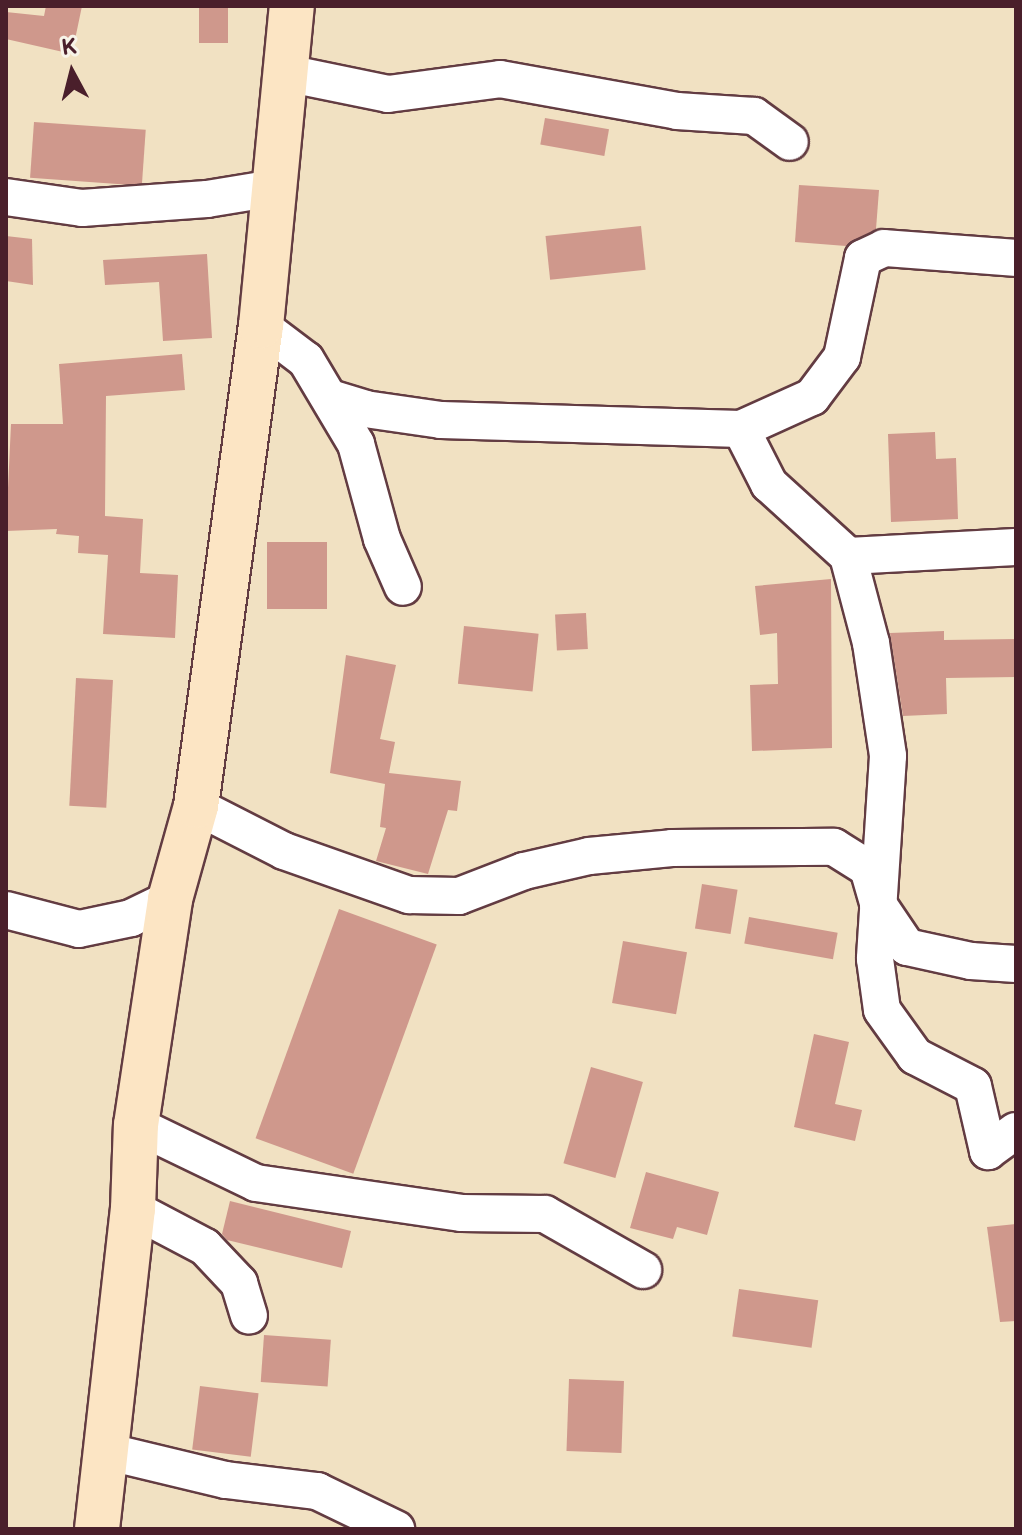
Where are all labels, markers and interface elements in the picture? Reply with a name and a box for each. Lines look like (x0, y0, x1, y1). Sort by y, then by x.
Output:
north arrow (32, 32, 112, 112)
text: K (60, 33, 78, 62)

